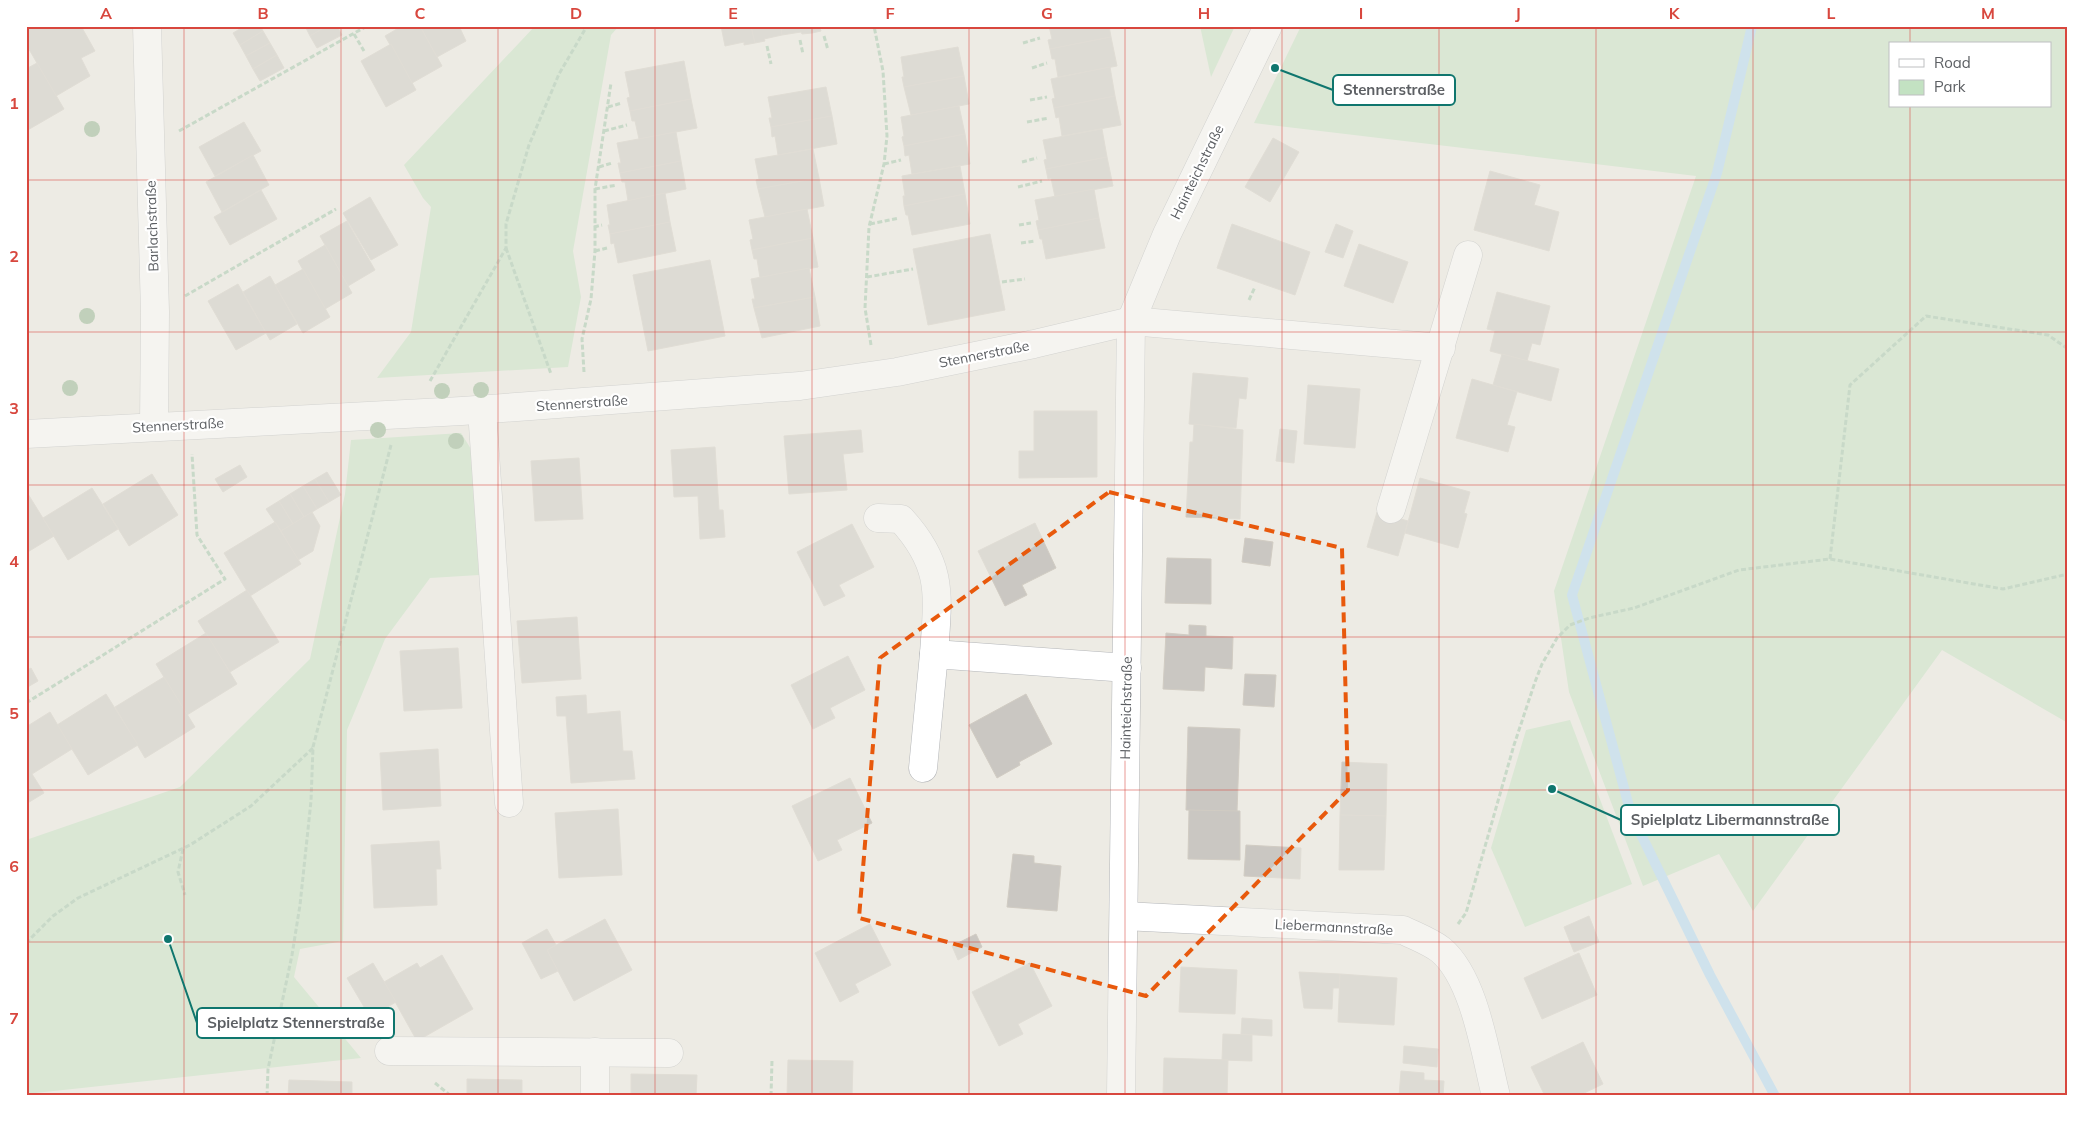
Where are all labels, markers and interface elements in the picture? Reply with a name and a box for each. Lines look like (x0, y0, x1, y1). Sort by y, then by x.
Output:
text: A (100, 3, 112, 23)
text: B (257, 3, 269, 23)
text: C (415, 3, 426, 23)
text: D (570, 3, 582, 23)
text: E (728, 3, 738, 23)
text: F (885, 3, 895, 23)
text: G (1041, 3, 1053, 23)
text: H (1198, 3, 1210, 23)
text: I (1359, 3, 1363, 23)
text: J (1515, 3, 1521, 23)
text: K (1669, 3, 1681, 23)
text: L (1827, 3, 1836, 23)
text: M (1981, 3, 1995, 23)
legend (1889, 42, 2052, 108)
text: Road (1934, 53, 1971, 72)
callout: Stennerstraße (1333, 75, 1455, 105)
text: Park (1934, 77, 1966, 96)
text: Stennerstraße (1343, 80, 1445, 99)
text: 1 (9, 93, 19, 113)
street label: Hainteichstraße (1166, 122, 1228, 222)
street label: Barlachstraße (141, 180, 163, 272)
text: 2 (9, 246, 19, 266)
street label: Stennerstraße (937, 336, 1031, 372)
street label: Stennerstraße (536, 391, 628, 415)
text: 3 (9, 398, 19, 418)
street label: Stennerstraße (132, 414, 224, 436)
text: 4 (9, 551, 19, 571)
street label: Hainteichstraße (1116, 656, 1136, 760)
text: 5 (9, 703, 19, 723)
callout: Spielplatz Libermannstraße (1621, 805, 1839, 835)
text: Spielplatz Libermannstraße (1631, 810, 1829, 829)
text: 6 (9, 856, 19, 876)
street label: Liebermannstraße (1274, 915, 1394, 939)
text: 7 (9, 1008, 19, 1028)
callout: Spielplatz Stennerstraße (197, 1008, 394, 1038)
text: Spielplatz Stennerstraße (207, 1013, 385, 1032)

